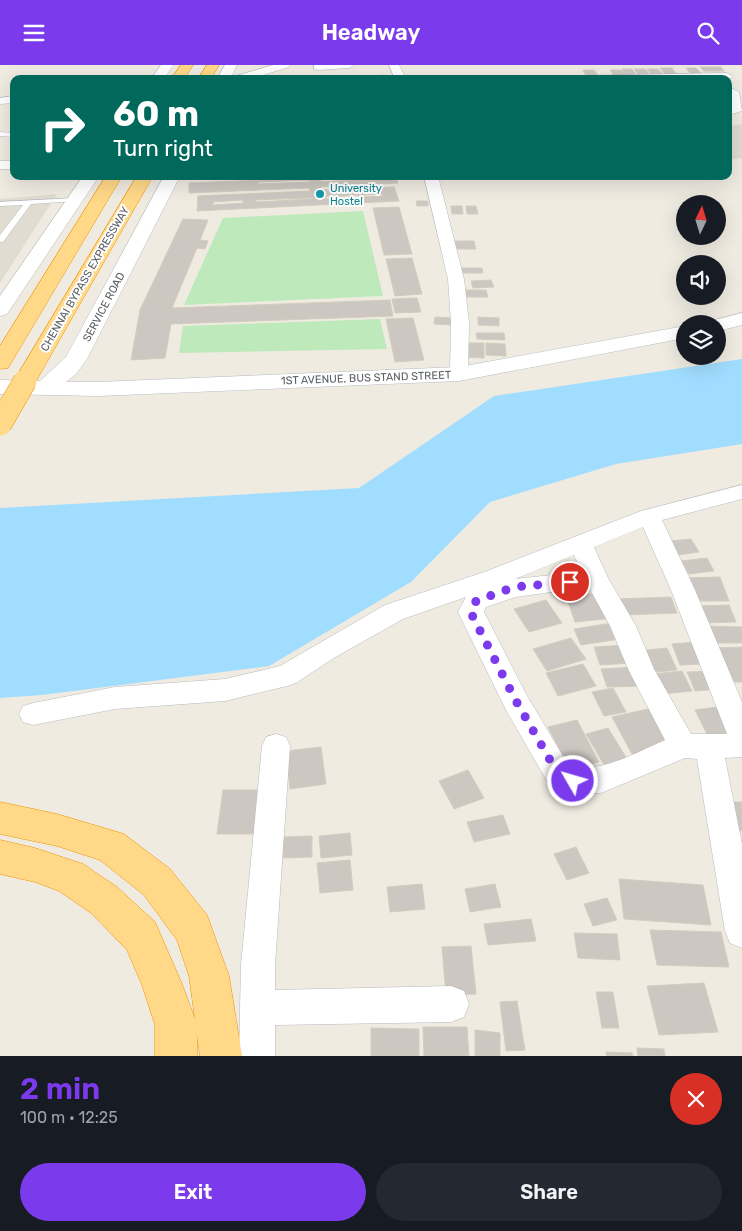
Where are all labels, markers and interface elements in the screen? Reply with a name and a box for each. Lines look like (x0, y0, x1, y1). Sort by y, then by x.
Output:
icon: menu (20, 19, 48, 47)
text: Headway (322, 19, 420, 46)
icon: search (694, 19, 722, 47)
text: 60 m (113, 93, 199, 135)
icon: right (30, 95, 95, 160)
text: Turn right (113, 135, 213, 162)
place label: University Hostel (330, 182, 382, 208)
marker: University Hostel (314, 188, 326, 200)
north arrow (676, 195, 726, 245)
map controls (676, 195, 726, 365)
street label: CHENNAI BYPASS EXPRESSWAY (38, 204, 132, 354)
button: sound (676, 255, 726, 305)
street label: SERVICE ROAD (80, 270, 128, 344)
button: layers (676, 315, 726, 365)
street label: 1ST AVENUE, BUS STAND STREET (281, 369, 452, 387)
pin (549, 561, 591, 603)
icon: arrive (556, 568, 584, 596)
position arrow (546, 754, 598, 806)
text: 2 min (20, 1071, 100, 1107)
button: close (670, 1073, 722, 1125)
text: 100 m · 12:25 (20, 1108, 118, 1127)
button: Exit (20, 1163, 366, 1221)
button: Share (376, 1163, 722, 1221)

